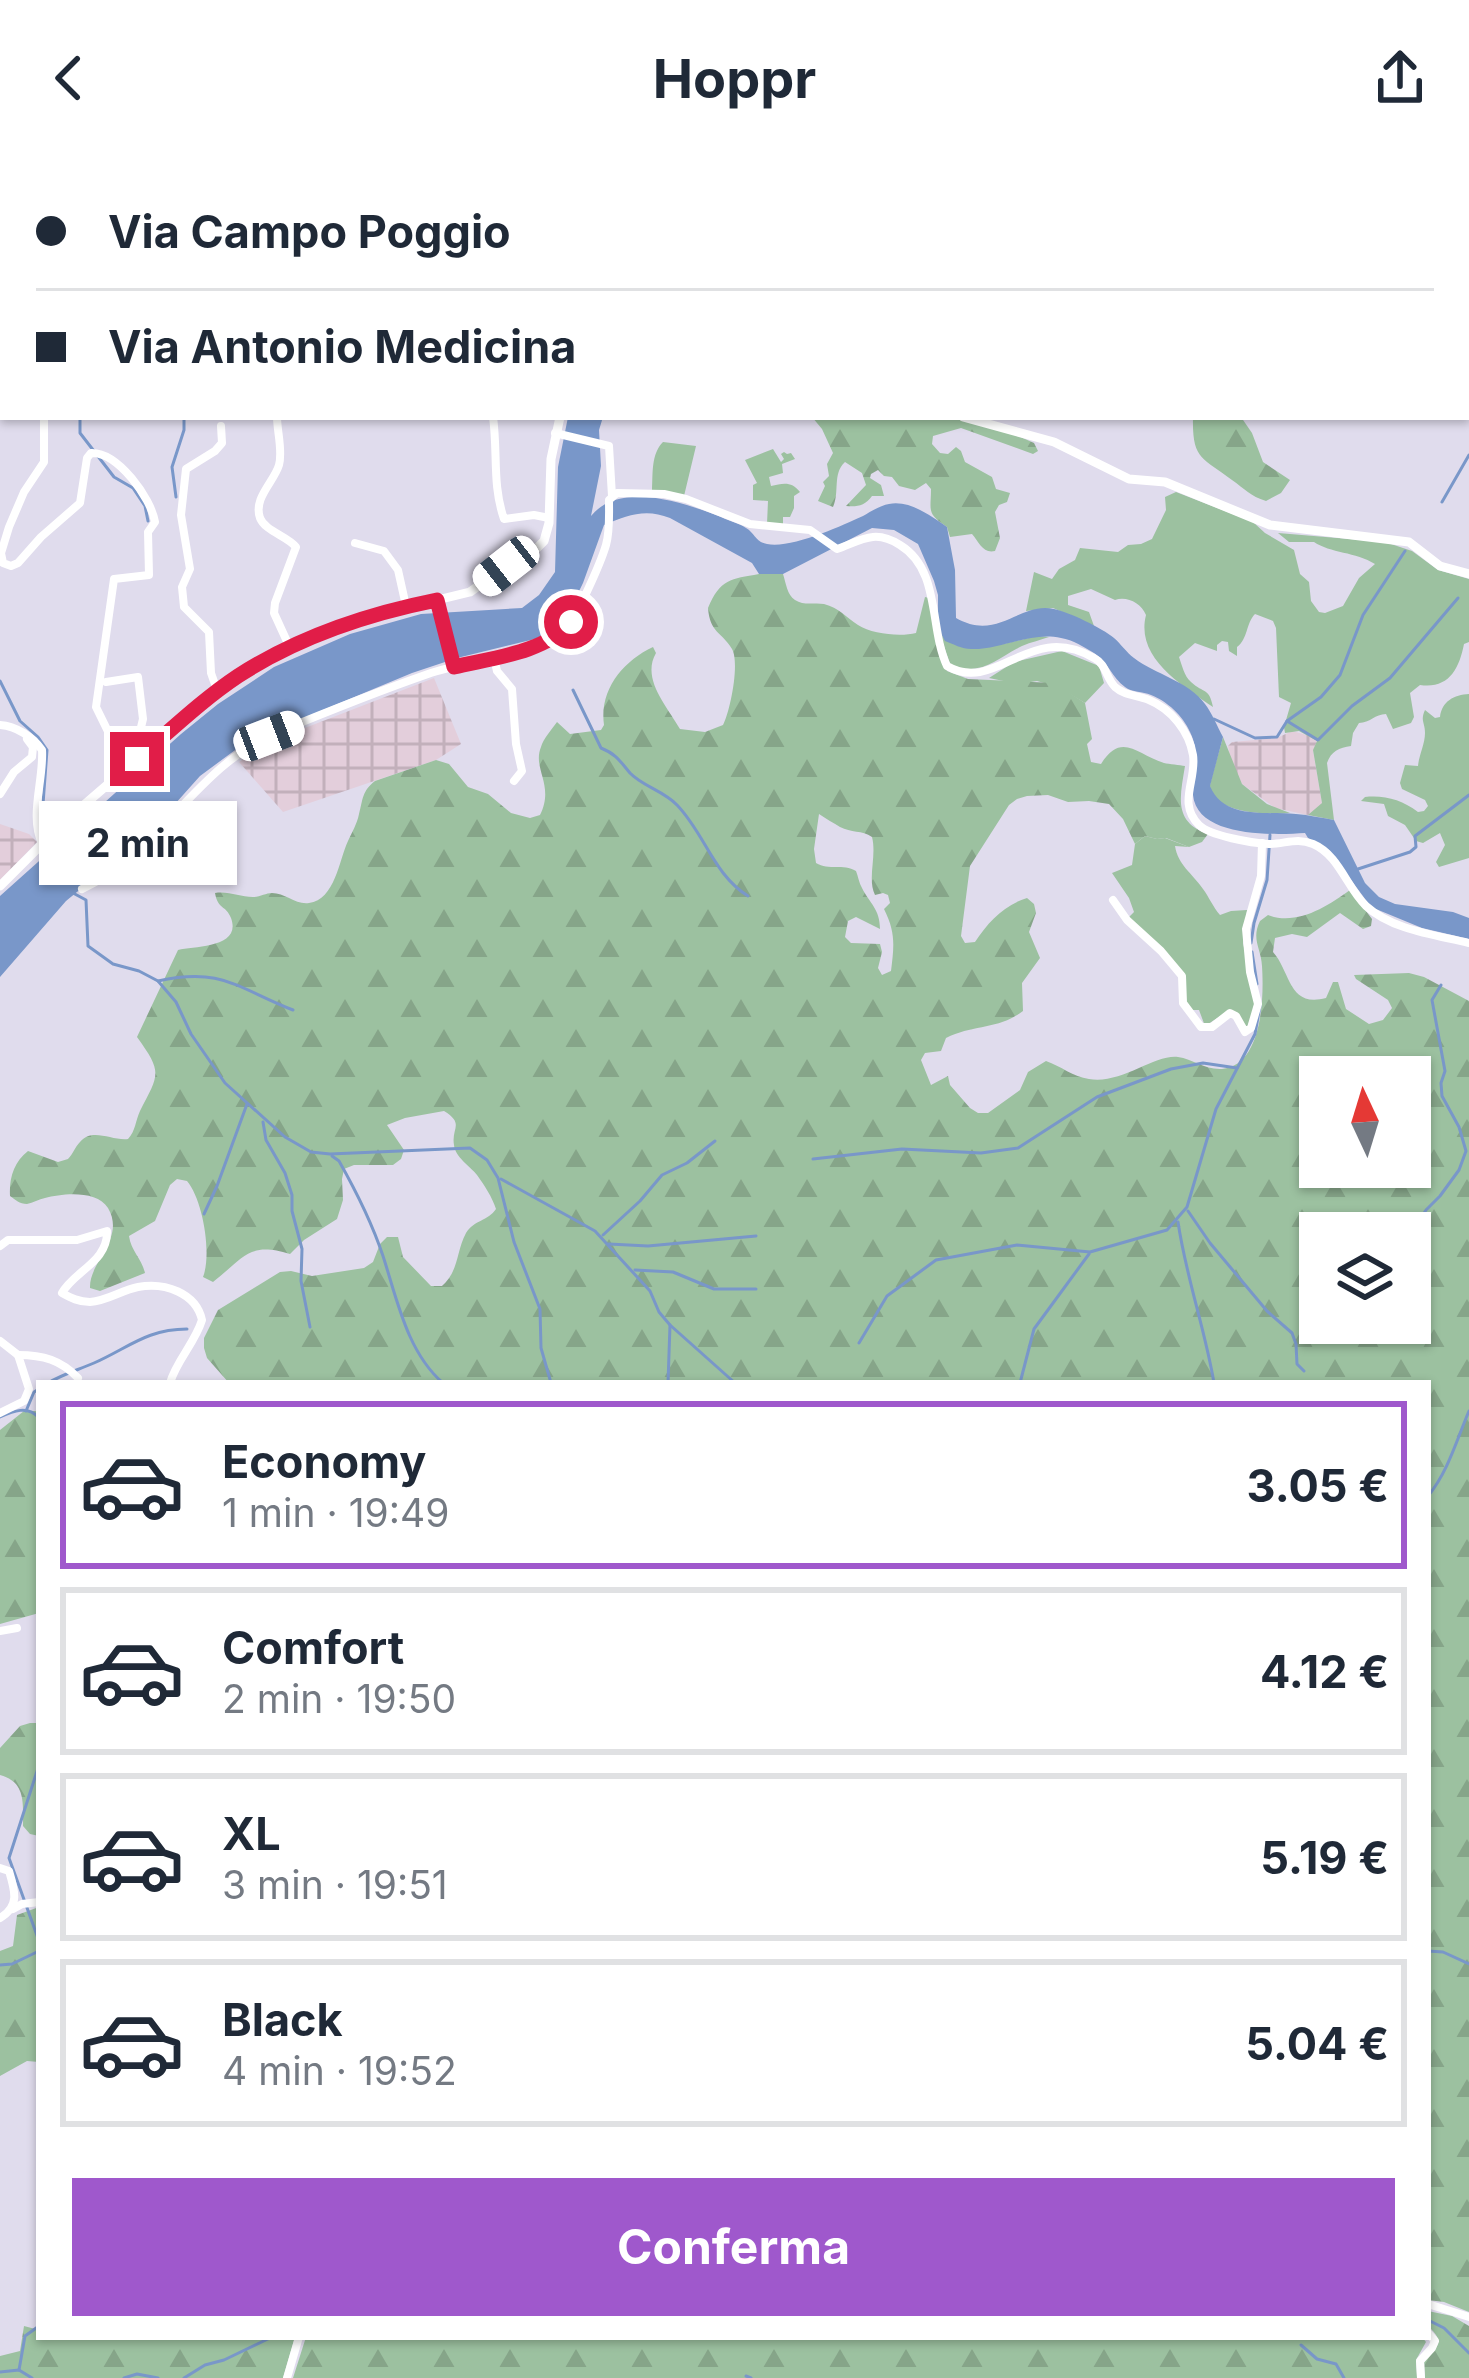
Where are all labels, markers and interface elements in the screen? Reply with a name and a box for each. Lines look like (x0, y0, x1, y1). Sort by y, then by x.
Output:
icon: back (36, 45, 102, 111)
icon: share (1367, 45, 1433, 111)
text: Hoppr (653, 46, 816, 111)
text: Via Campo Poggio (108, 204, 511, 259)
text: Via Antonio Medicina (108, 319, 576, 374)
car (467, 530, 545, 602)
route start (544, 595, 598, 649)
car (229, 706, 309, 766)
route end (110, 732, 164, 786)
callout: 2 min (38, 801, 236, 885)
text: 2 min (86, 819, 190, 866)
north arrow (1299, 1056, 1431, 1188)
map controls (1299, 1056, 1431, 1344)
button: layers (1299, 1212, 1431, 1344)
icon: car (78, 1431, 186, 1539)
text: Economy (222, 1434, 426, 1489)
text: 3.05 € (1247, 1458, 1389, 1513)
text: 1 min · 19:49 (222, 1489, 449, 1536)
icon: car (78, 1617, 186, 1725)
text: Comfort (222, 1620, 404, 1675)
text: 4.12 € (1260, 1644, 1389, 1699)
text: 2 min · 19:50 (222, 1675, 456, 1722)
icon: car (78, 1803, 186, 1911)
text: XL (222, 1806, 281, 1861)
text: 5.19 € (1260, 1830, 1389, 1885)
text: 3 min · 19:51 (222, 1861, 448, 1908)
icon: car (78, 1989, 186, 2097)
text: Black (222, 1992, 343, 2047)
text: 5.04 € (1245, 2016, 1389, 2071)
text: 4 min · 19:52 (222, 2047, 457, 2094)
button: Conferma (72, 2178, 1395, 2316)

